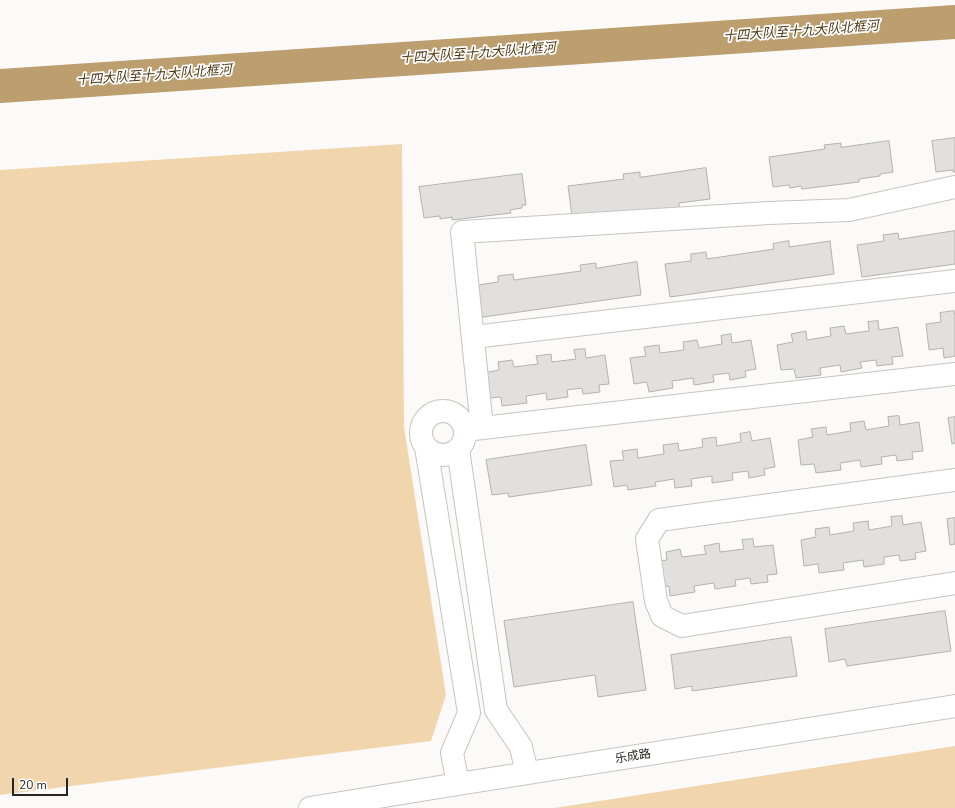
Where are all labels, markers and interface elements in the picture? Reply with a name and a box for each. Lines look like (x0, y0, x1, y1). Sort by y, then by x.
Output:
water label: 十四大队至十九大队北框河 (723, 19, 879, 45)
water label: 十四大队至十九大队北框河 (400, 41, 556, 67)
water label: 十四大队至十九大队北框河 (76, 63, 232, 89)
street label: 乐成路 (614, 747, 652, 767)
scale bar (14, 770, 70, 796)
text: 20 m (19, 777, 47, 793)

